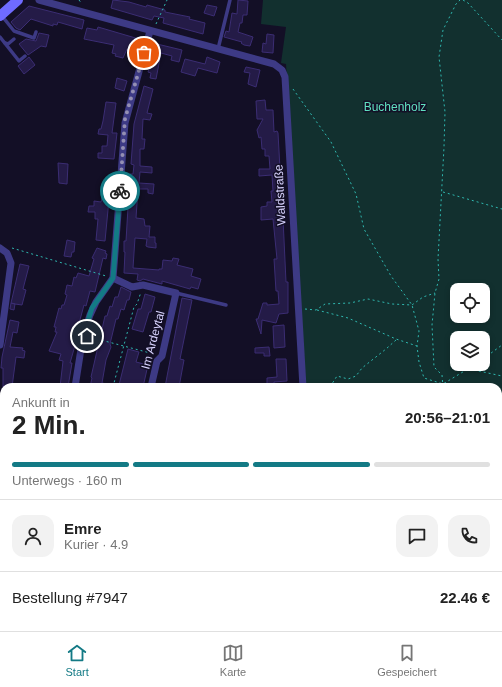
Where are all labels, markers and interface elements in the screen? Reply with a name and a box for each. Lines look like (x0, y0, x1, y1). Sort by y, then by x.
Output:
pin (127, 36, 161, 70)
icon: bag (133, 42, 155, 64)
park label: Buchenholz (364, 100, 426, 114)
street label: Waldstraße (271, 164, 289, 226)
courier (100, 171, 140, 211)
icon: bike (109, 180, 131, 202)
map controls (450, 283, 490, 371)
button: locate (450, 283, 490, 323)
street label: Im Ardeytal (138, 309, 168, 371)
pin (70, 319, 104, 353)
icon: home (76, 325, 98, 347)
button: layers (450, 331, 490, 371)
text: Ankunft in (12, 395, 70, 410)
text: 20:56–21:01 (405, 409, 490, 426)
text: 2 Min. (12, 410, 86, 440)
text: Unterwegs · 160 m (12, 473, 122, 488)
button: person (12, 515, 54, 557)
button: chat (396, 515, 438, 557)
button: phone (448, 515, 490, 557)
text: Emre (64, 520, 102, 537)
text: Kurier · 4.9 (64, 537, 128, 552)
text: Bestellung #7947 (12, 589, 128, 606)
text: 22.46 € (440, 589, 490, 606)
tab: Start (66, 642, 89, 678)
tab: Karte (220, 642, 246, 678)
tab: Gespeichert (377, 642, 436, 678)

